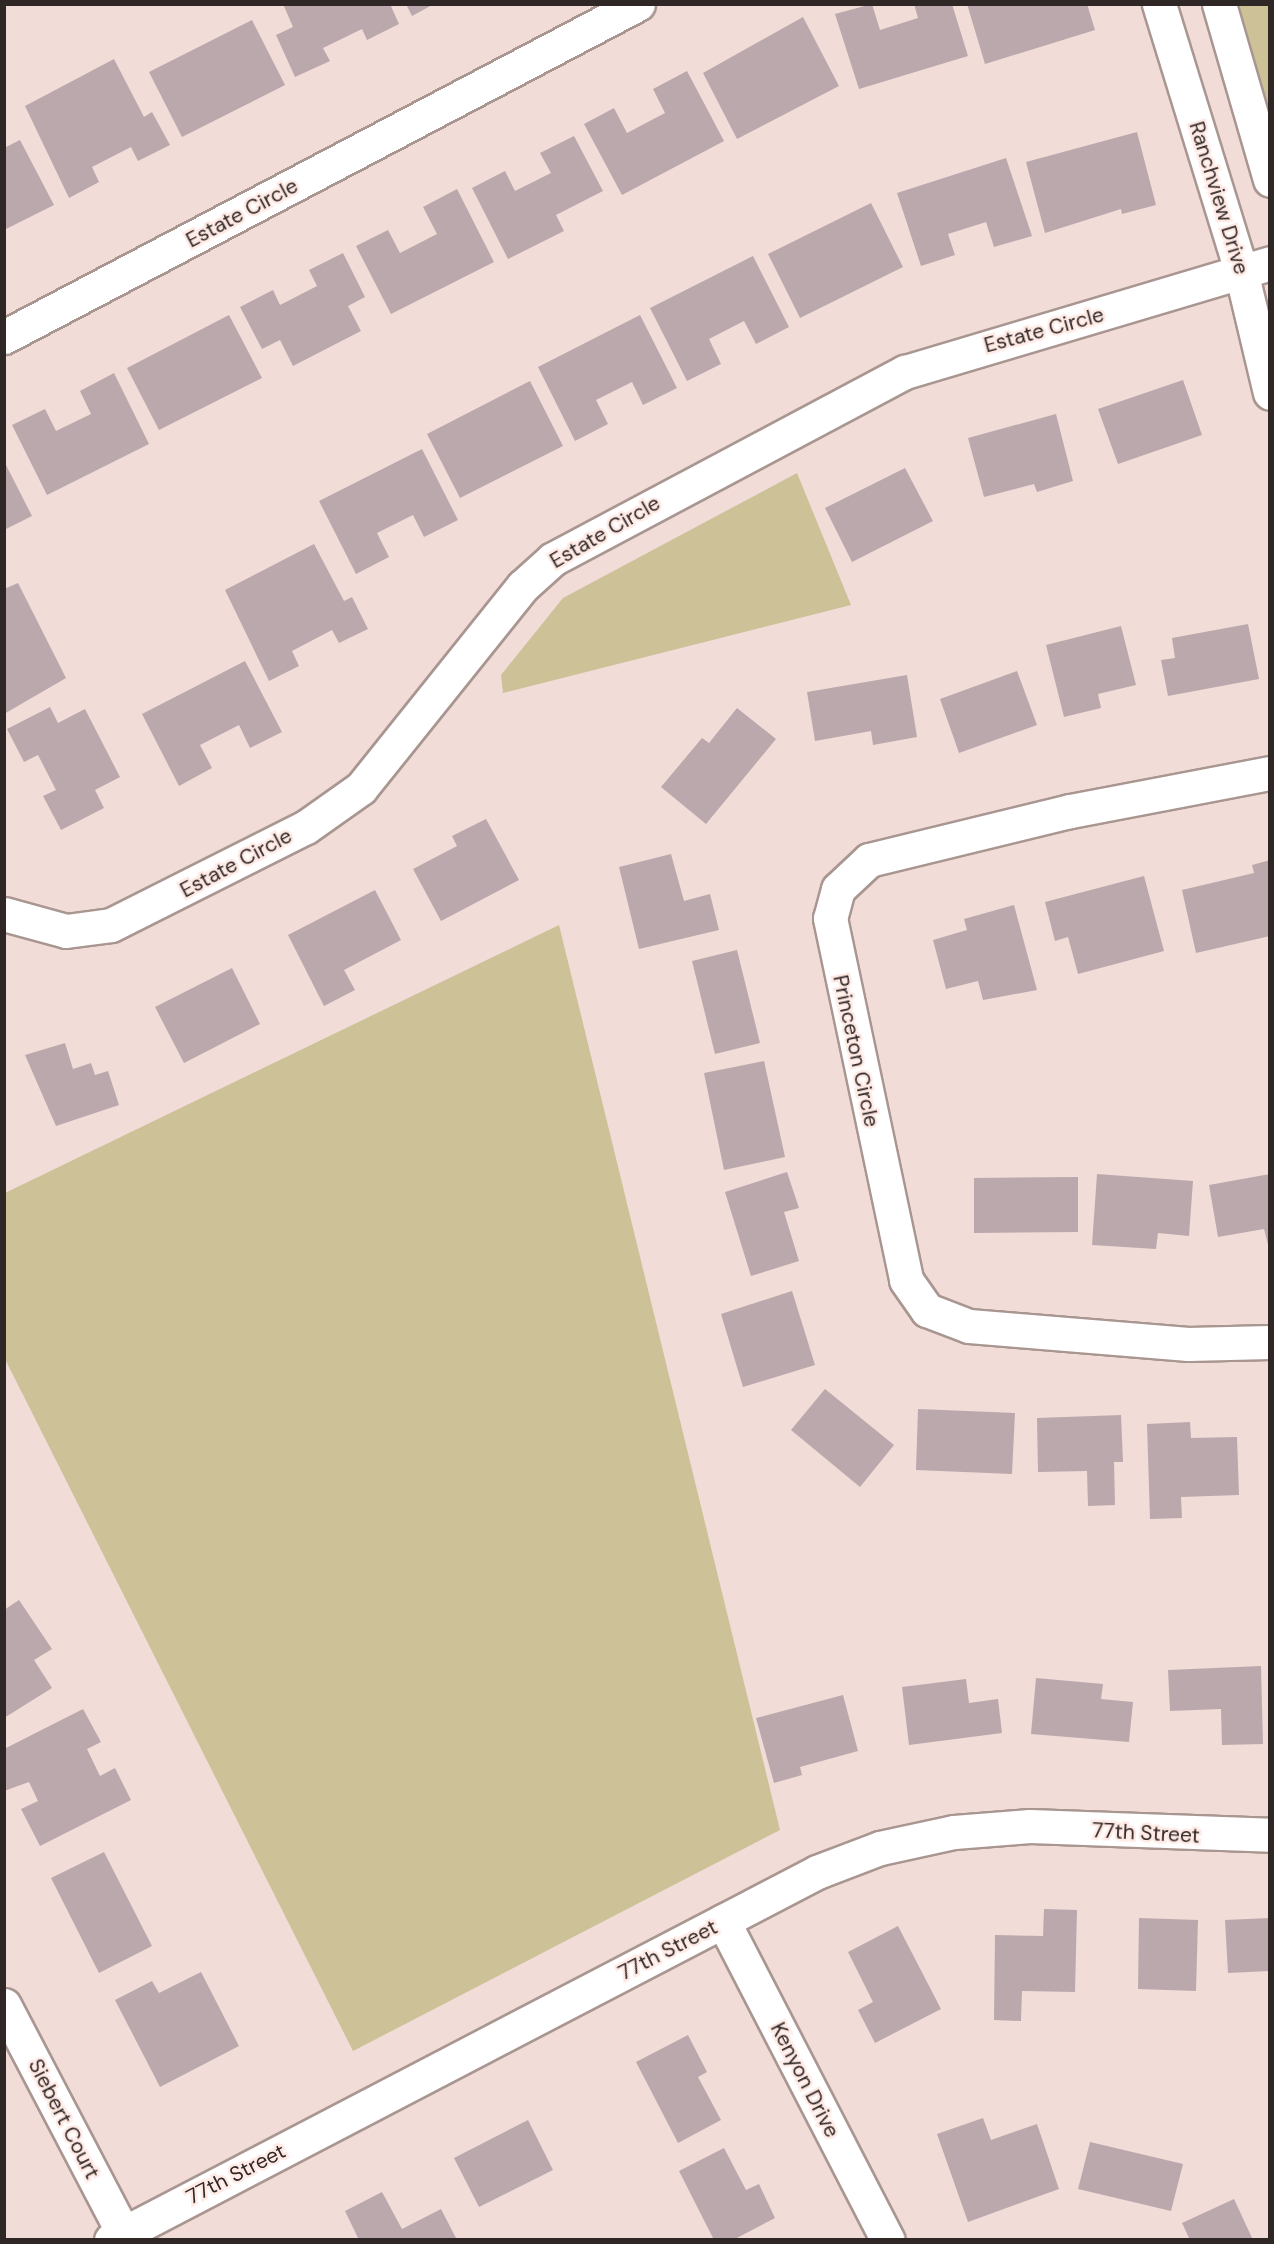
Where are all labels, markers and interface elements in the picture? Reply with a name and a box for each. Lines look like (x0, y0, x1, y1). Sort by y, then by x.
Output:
street label: Ranchview Drive (1184, 119, 1254, 277)
street label: Estate Circle (182, 173, 302, 253)
street label: Estate Circle (981, 302, 1107, 358)
street label: Estate Circle (546, 490, 664, 574)
street label: Estate Circle (176, 823, 296, 903)
street label: Princeton Circle (828, 973, 884, 1129)
street label: 77th Street (1091, 1818, 1201, 1848)
street label: 77th Street (614, 1914, 722, 1986)
street label: Kenyon Drive (765, 2018, 845, 2142)
street label: Siebert Court (23, 2055, 105, 2183)
street label: 77th Street (182, 2138, 290, 2210)

